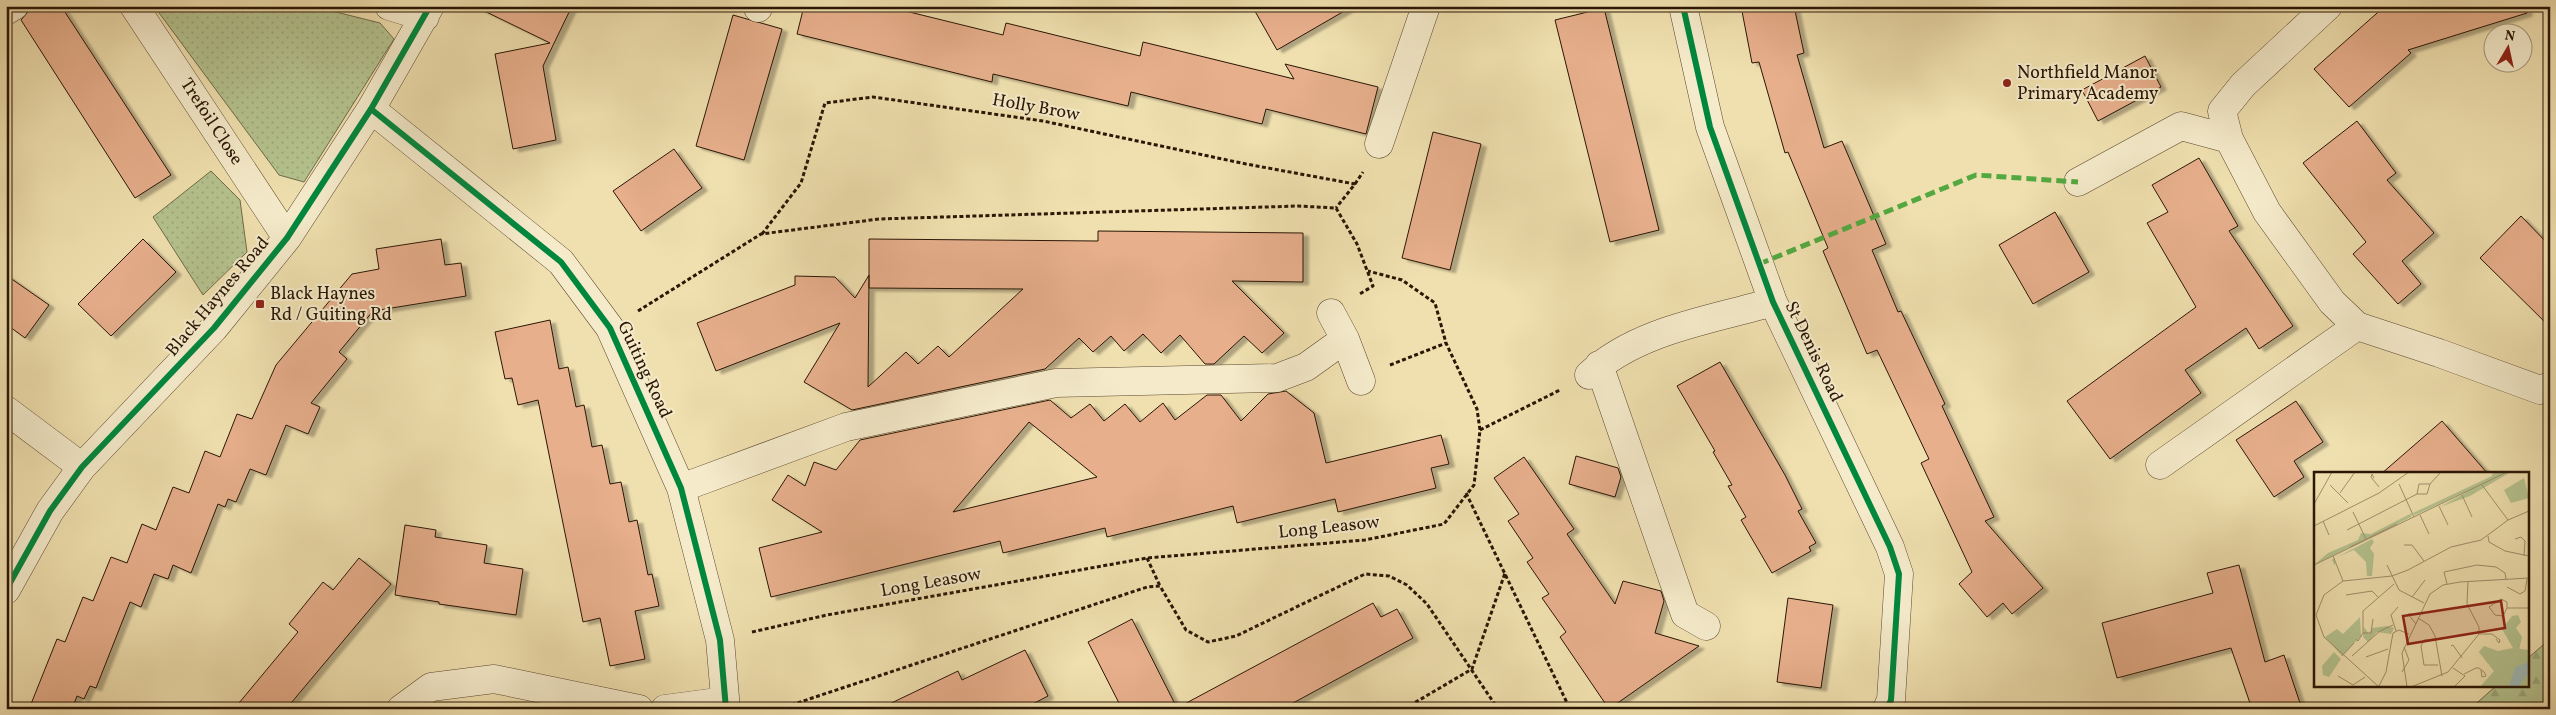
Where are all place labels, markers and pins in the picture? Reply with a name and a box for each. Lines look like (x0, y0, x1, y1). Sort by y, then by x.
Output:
place label: Northfield Manor Primary Academy (2017, 61, 2159, 107)
marker: Northfield Manor Primary Academy (2001, 77, 2013, 89)
place label: Black Haynes Rd / Guiting Rd (270, 282, 392, 328)
marker: Black Haynes Rd / Guiting Rd (254, 298, 266, 310)

